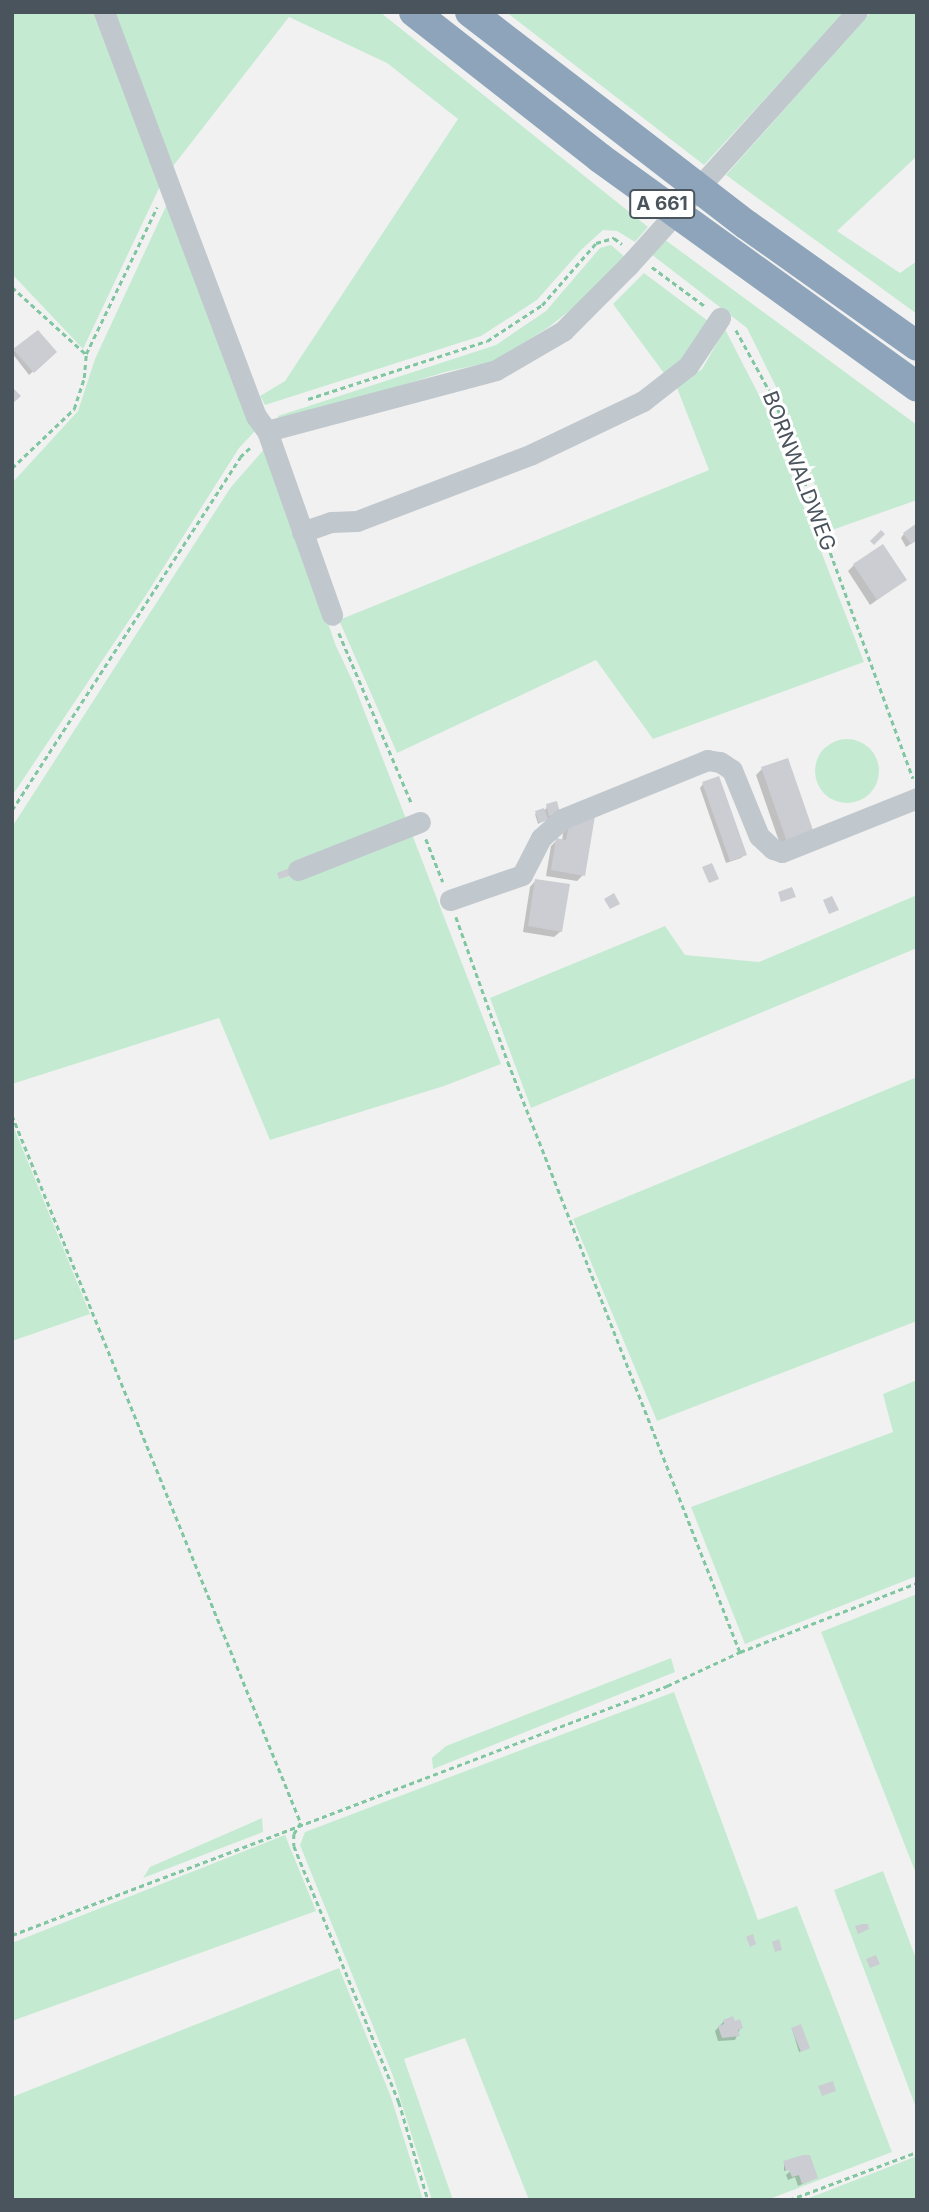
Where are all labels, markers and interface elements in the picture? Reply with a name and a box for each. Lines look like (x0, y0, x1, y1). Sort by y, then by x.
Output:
road number: A 661 (629, 188, 695, 220)
street label: BORNWALDWEG (757, 388, 841, 554)

